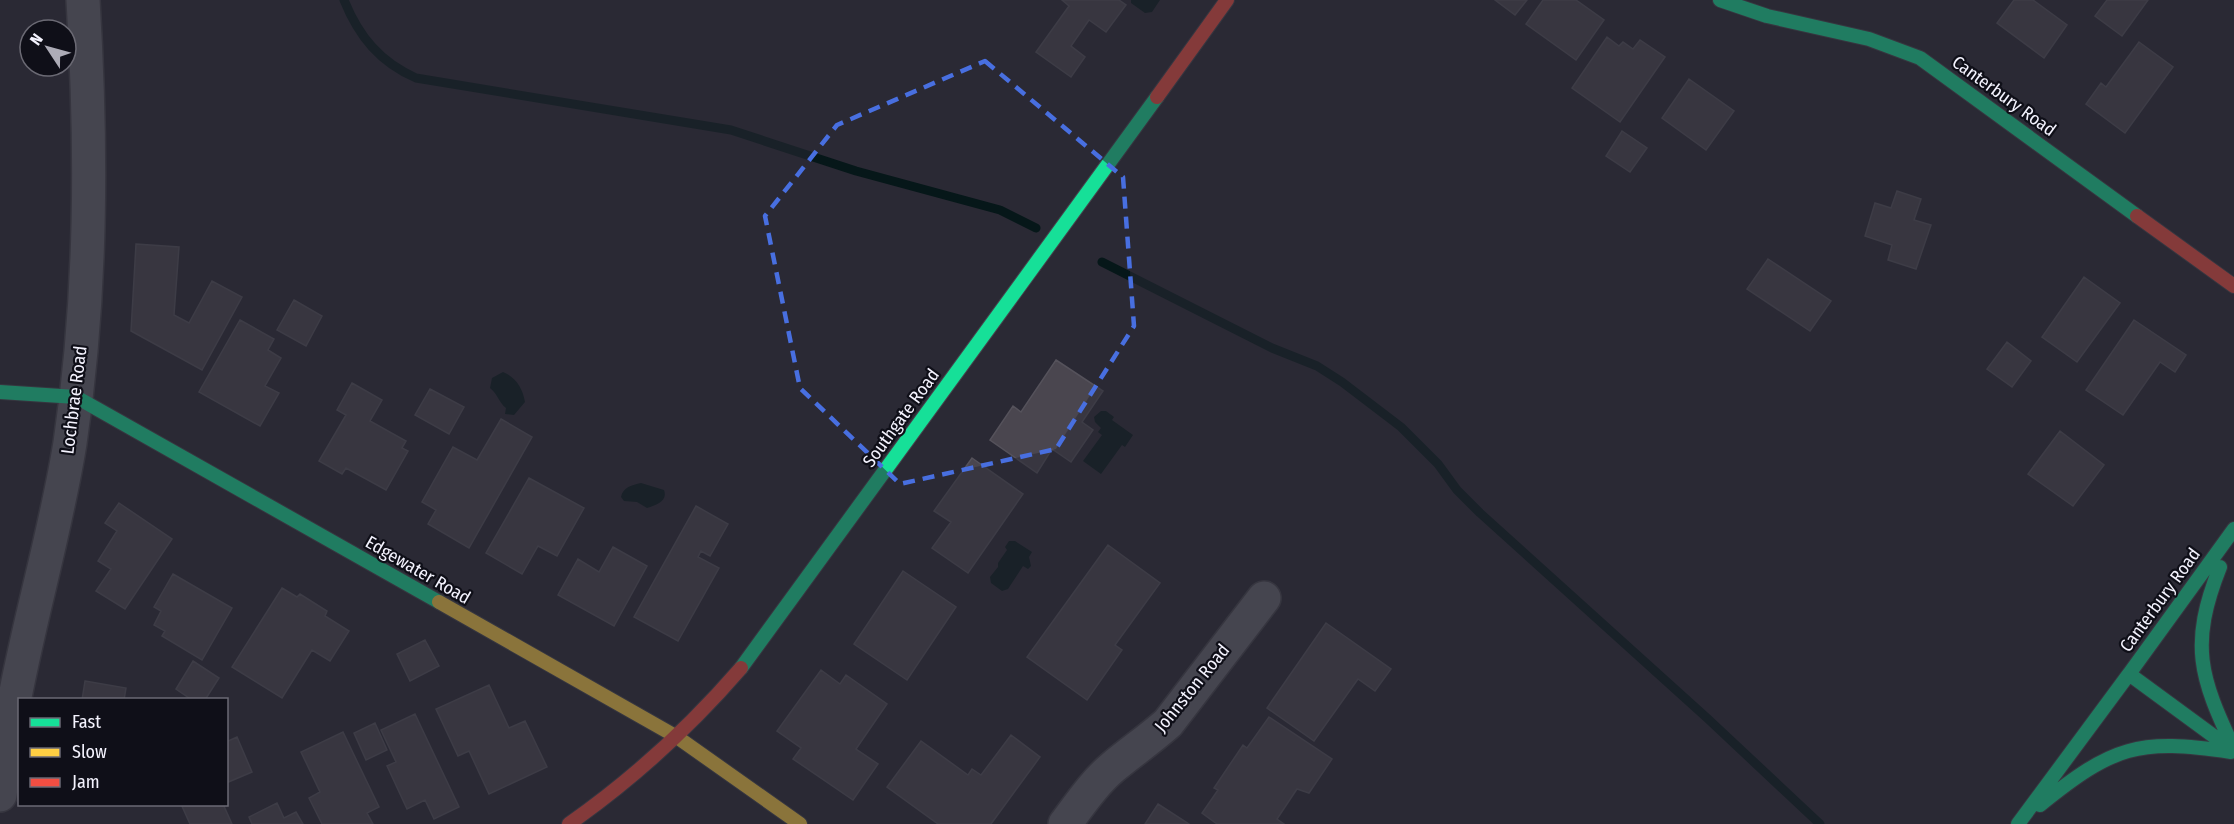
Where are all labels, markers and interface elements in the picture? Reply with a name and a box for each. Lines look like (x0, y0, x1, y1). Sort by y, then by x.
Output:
north arrow (18, 18, 78, 78)
text: N (26, 30, 47, 49)
street label: Canterbury Road (1948, 51, 2060, 141)
street label: Lochbrae Road (56, 345, 92, 455)
street label: Southgate Road (858, 365, 944, 471)
street label: Edgewater Road (362, 531, 474, 609)
street label: Canterbury Road (2115, 544, 2205, 656)
street label: Johnston Road (1150, 639, 1234, 737)
legend (18, 698, 228, 806)
text: Fast (72, 711, 101, 733)
text: Slow (72, 741, 107, 763)
text: Jam (72, 771, 100, 793)

